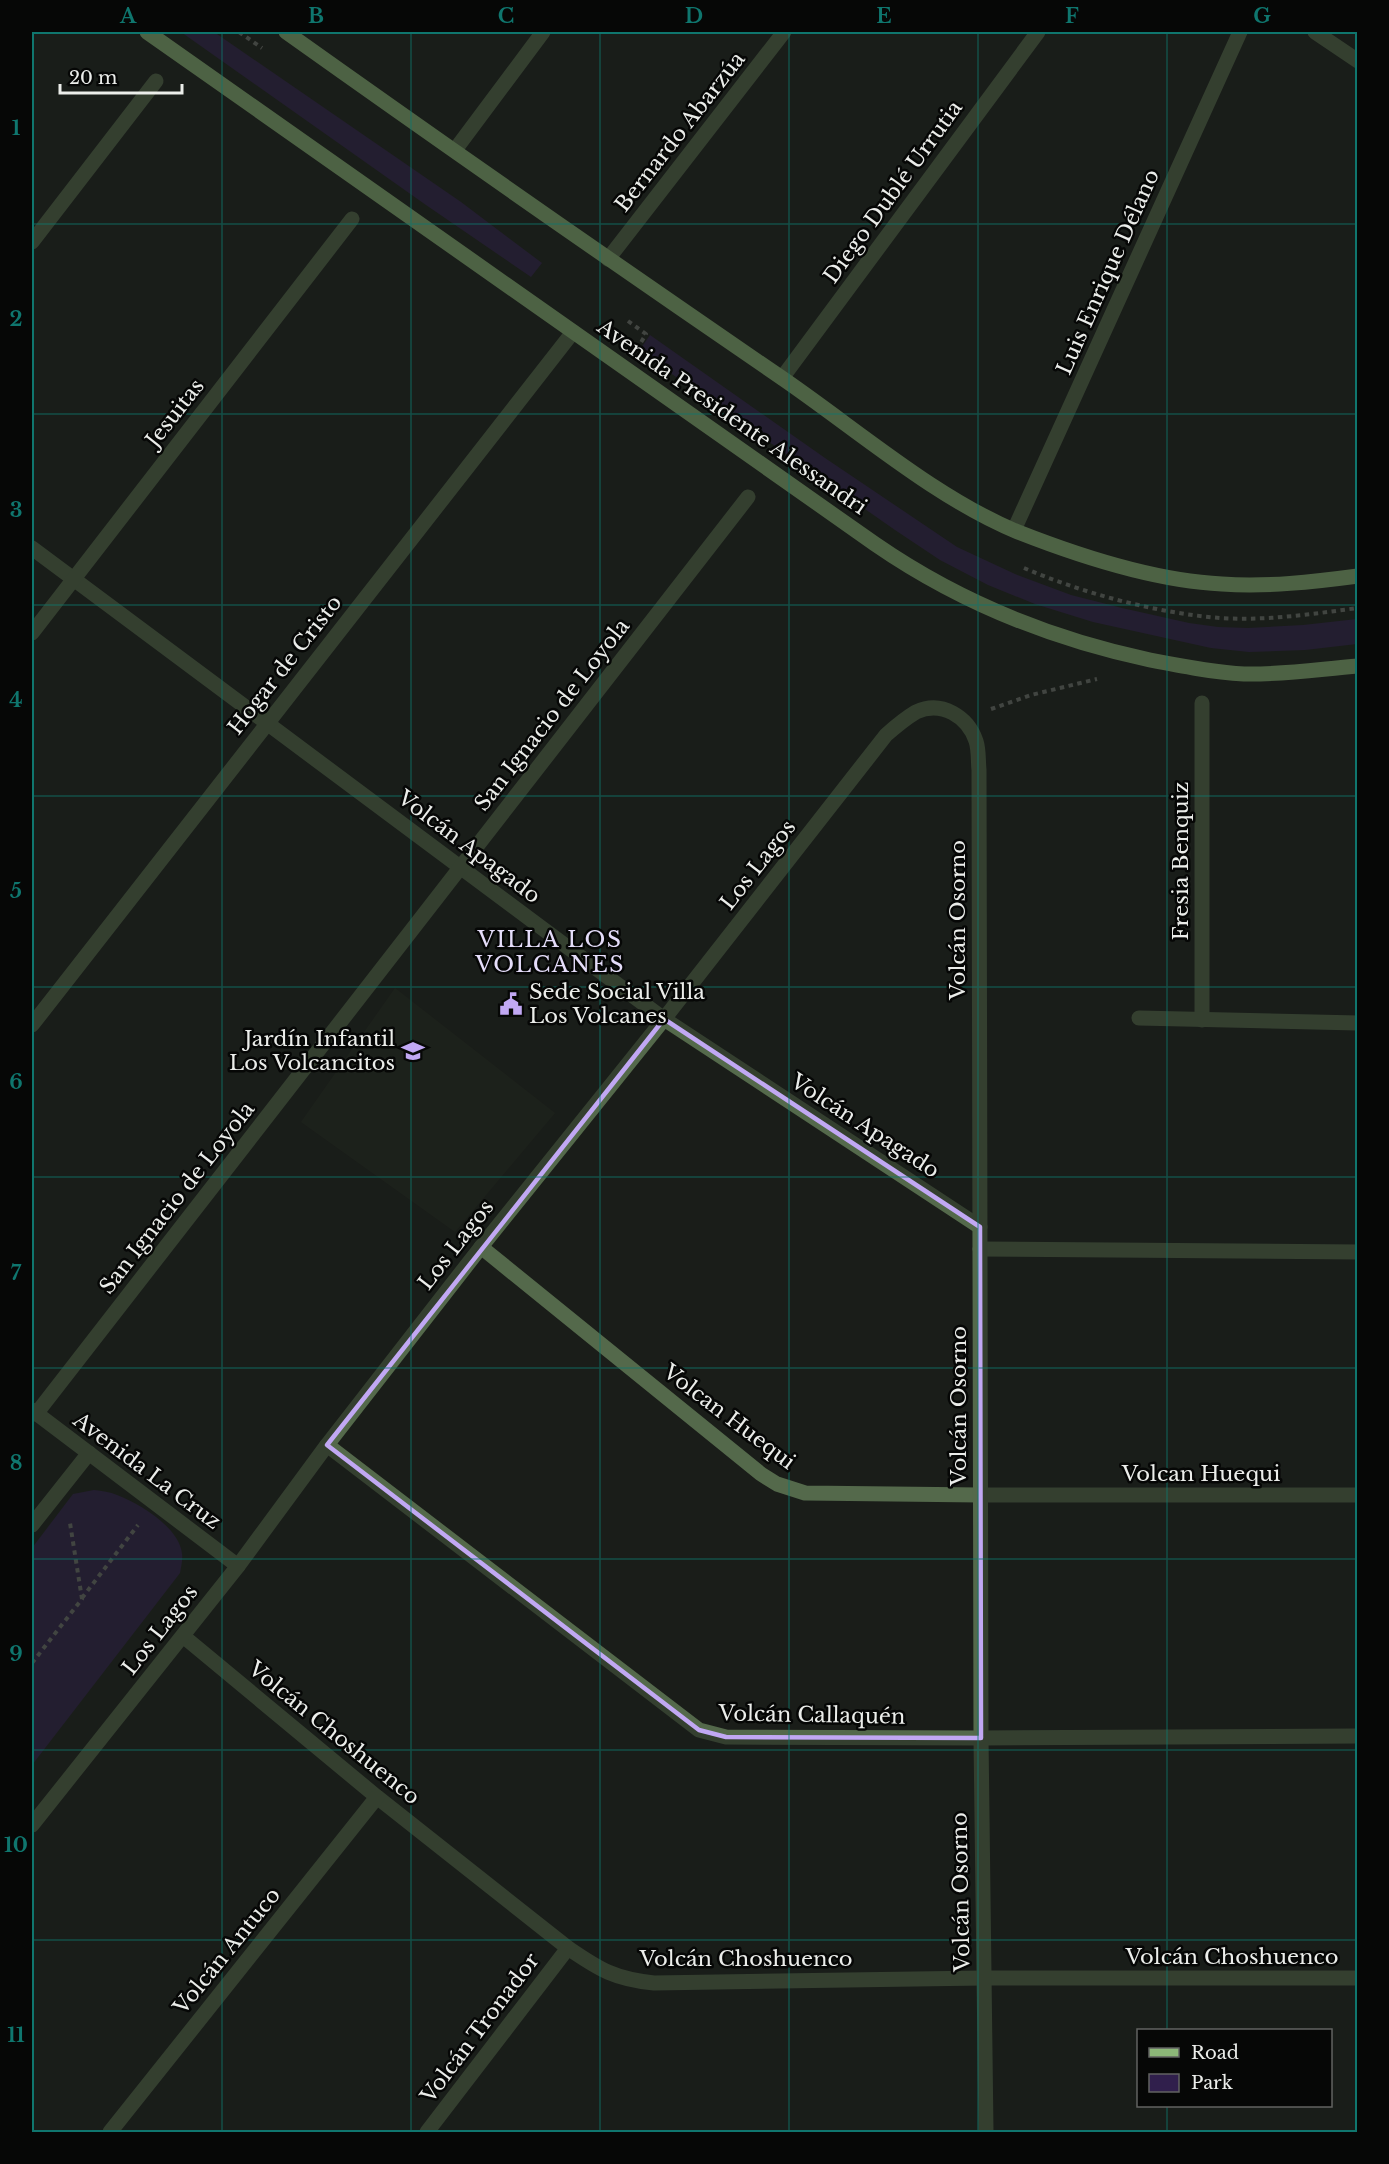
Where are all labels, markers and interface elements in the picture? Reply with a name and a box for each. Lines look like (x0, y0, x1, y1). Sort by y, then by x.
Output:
text: A (119, 4, 137, 28)
text: B (308, 4, 324, 28)
text: C (498, 4, 514, 28)
text: D (685, 4, 703, 28)
text: E (876, 4, 892, 28)
text: F (1065, 4, 1079, 28)
text: G (1253, 4, 1271, 28)
street label: Bernardo Abarzúa (609, 46, 751, 217)
scale bar (60, 57, 182, 95)
text: 20 m (69, 67, 117, 89)
street label: Diego Dublé Urrutia (818, 95, 968, 288)
text: 1 (12, 116, 21, 140)
street label: Luis Enrique Délano (1051, 165, 1165, 379)
text: 2 (9, 307, 23, 331)
street label: Avenida Presidente Alessandri (591, 313, 872, 520)
street label: Jesuitas (138, 374, 210, 455)
text: 3 (10, 498, 22, 522)
street label: Hogar de Cristo (222, 590, 348, 740)
street label: San Ignacio de Loyola (469, 613, 635, 816)
text: 4 (9, 688, 23, 712)
street label: Fresia Benquiz (1168, 781, 1194, 941)
street label: Volcán Apagado (392, 784, 546, 909)
street label: Los Lagos (715, 815, 801, 915)
street label: Volcán Osorno (945, 840, 971, 1001)
text: 5 (10, 879, 22, 903)
district label: VILLA LOS VOLCANES (474, 926, 625, 978)
place label: Sede Social Villa Los Volcanes (529, 979, 705, 1029)
public building icon: Sede Social Villa Los Volcanes (498, 991, 524, 1017)
place label: Jardín Infantil Los Volcancitos (229, 1026, 395, 1076)
school or university icon: Jardín Infantil Los Volcancitos (400, 1038, 426, 1064)
street label: Volcán Apagado (785, 1068, 944, 1184)
text: 6 (9, 1070, 23, 1094)
street label: San Ignacio de Loyola (94, 1096, 260, 1299)
street label: Los Lagos (413, 1195, 499, 1295)
text: 7 (11, 1261, 22, 1285)
street label: Volcán Osorno (946, 1326, 972, 1487)
street label: Volcan Huequi (657, 1358, 800, 1475)
street label: Avenida La Cruz (67, 1406, 226, 1535)
text: 8 (10, 1451, 22, 1475)
street label: Volcan Huequi (1121, 1461, 1280, 1487)
street label: Los Lagos (117, 1580, 203, 1680)
text: 9 (9, 1642, 23, 1666)
street label: Volcán Choshuenco (242, 1655, 425, 1810)
street label: Volcán Callaquén (717, 1700, 906, 1730)
street label: Volcán Osorno (947, 1812, 975, 1973)
text: 10 (4, 1833, 28, 1857)
street label: Volcán Antuco (167, 1882, 286, 2020)
street label: Volcán Choshuenco (1124, 1944, 1339, 1970)
street label: Volcán Choshuenco (638, 1946, 853, 1972)
street label: Volcán Tronador (415, 1948, 545, 2109)
text: 11 (7, 2023, 25, 2047)
legend (1137, 2029, 1332, 2107)
text: Road (1191, 2042, 1239, 2064)
text: Park (1191, 2072, 1233, 2094)

